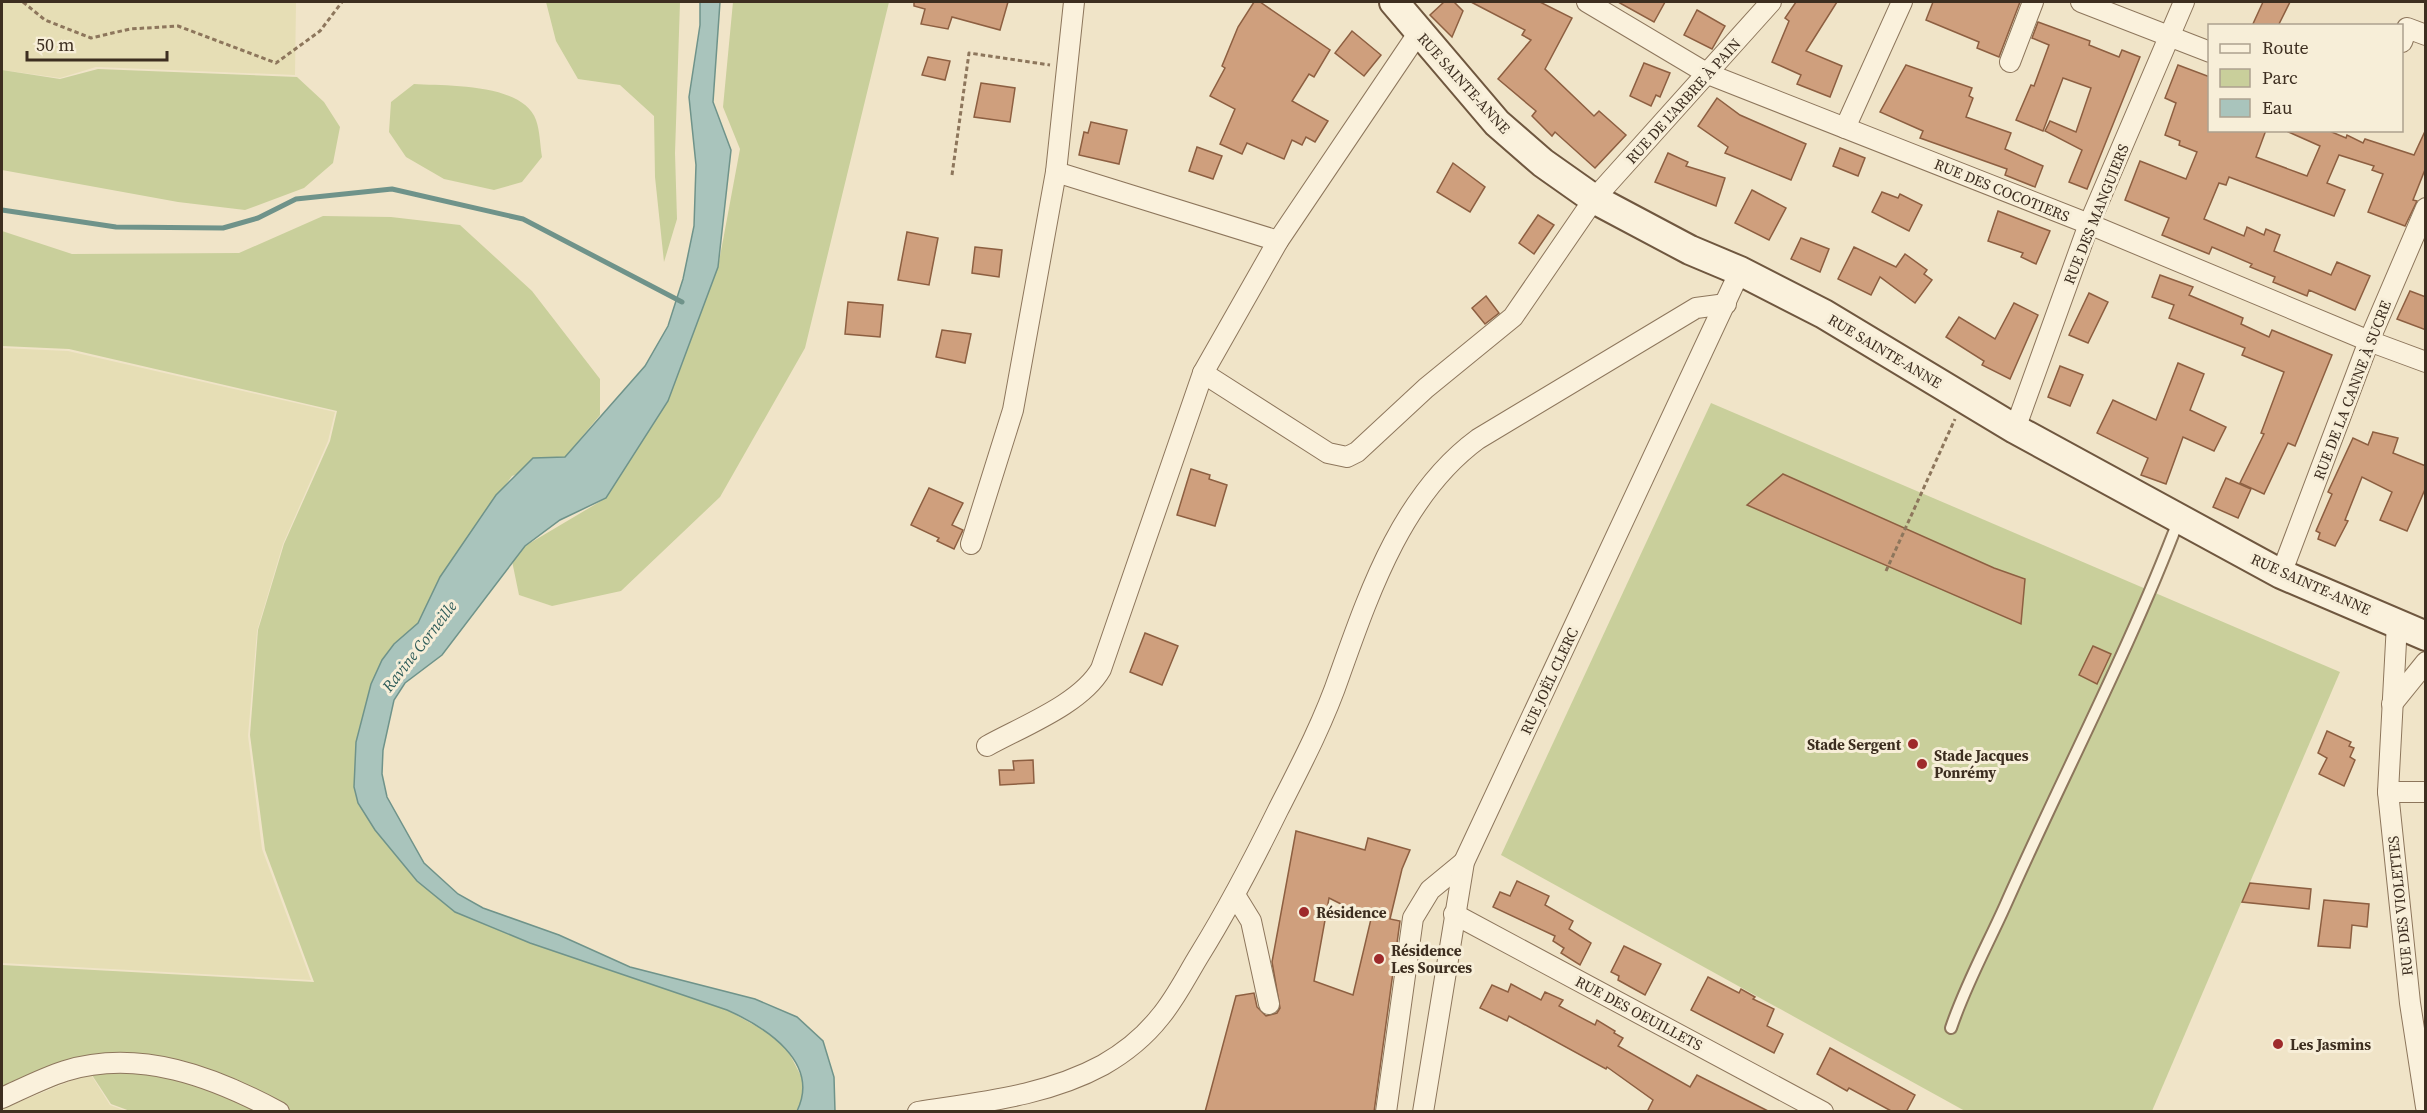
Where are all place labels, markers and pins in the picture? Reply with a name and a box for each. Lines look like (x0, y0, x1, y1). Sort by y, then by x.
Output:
place label: Stade Sergent (1807, 734, 1902, 755)
marker: Stade Sergent (1906, 737, 1920, 751)
place label: Stade Jacques Ponrémy (1934, 745, 2029, 783)
marker: Stade Jacques Ponrémy (1915, 757, 1929, 771)
place label: Résidence (1316, 902, 1387, 923)
marker: Résidence (1297, 905, 1311, 919)
place label: Résidence Les Sources (1391, 940, 1472, 978)
marker: Résidence Les Sources (1372, 952, 1386, 966)
place label: Les Jasmins (2290, 1034, 2371, 1055)
marker: Les Jasmins (2271, 1037, 2285, 1051)

